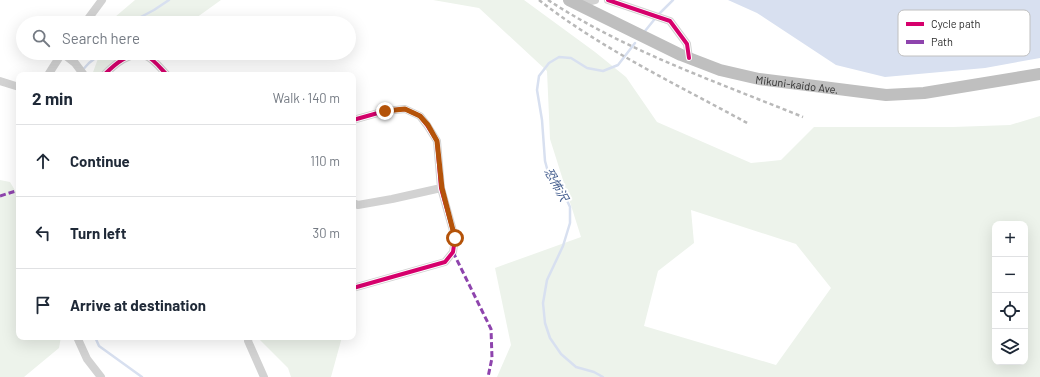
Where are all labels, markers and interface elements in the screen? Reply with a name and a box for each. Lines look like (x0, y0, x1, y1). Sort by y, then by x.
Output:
legend (898, 10, 1030, 56)
search box (16, 16, 356, 60)
text: Cycle path (931, 17, 981, 30)
icon: search (30, 27, 52, 49)
text: Search here (62, 29, 140, 47)
text: Path (931, 35, 953, 48)
street label: Mikuni-kaido Ave. (755, 72, 839, 95)
text: 2 min (32, 88, 73, 108)
text: Walk · 140 m (273, 90, 340, 106)
route end (376, 102, 394, 120)
icon: ahead (32, 150, 54, 172)
text: Continue (70, 152, 130, 170)
text: 110 m (310, 153, 340, 169)
water label: 恐怖沢 (542, 165, 573, 205)
map controls (992, 221, 1028, 365)
button: + (992, 221, 1028, 257)
icon: left (32, 222, 54, 244)
text: Turn left (70, 224, 126, 242)
text: 30 m (313, 225, 340, 241)
route start (446, 229, 464, 247)
button: − (992, 257, 1028, 293)
button: locate (992, 293, 1028, 329)
icon: arrive (32, 294, 54, 316)
text: Arrive at destination (70, 296, 206, 314)
button: layers (992, 329, 1028, 365)

